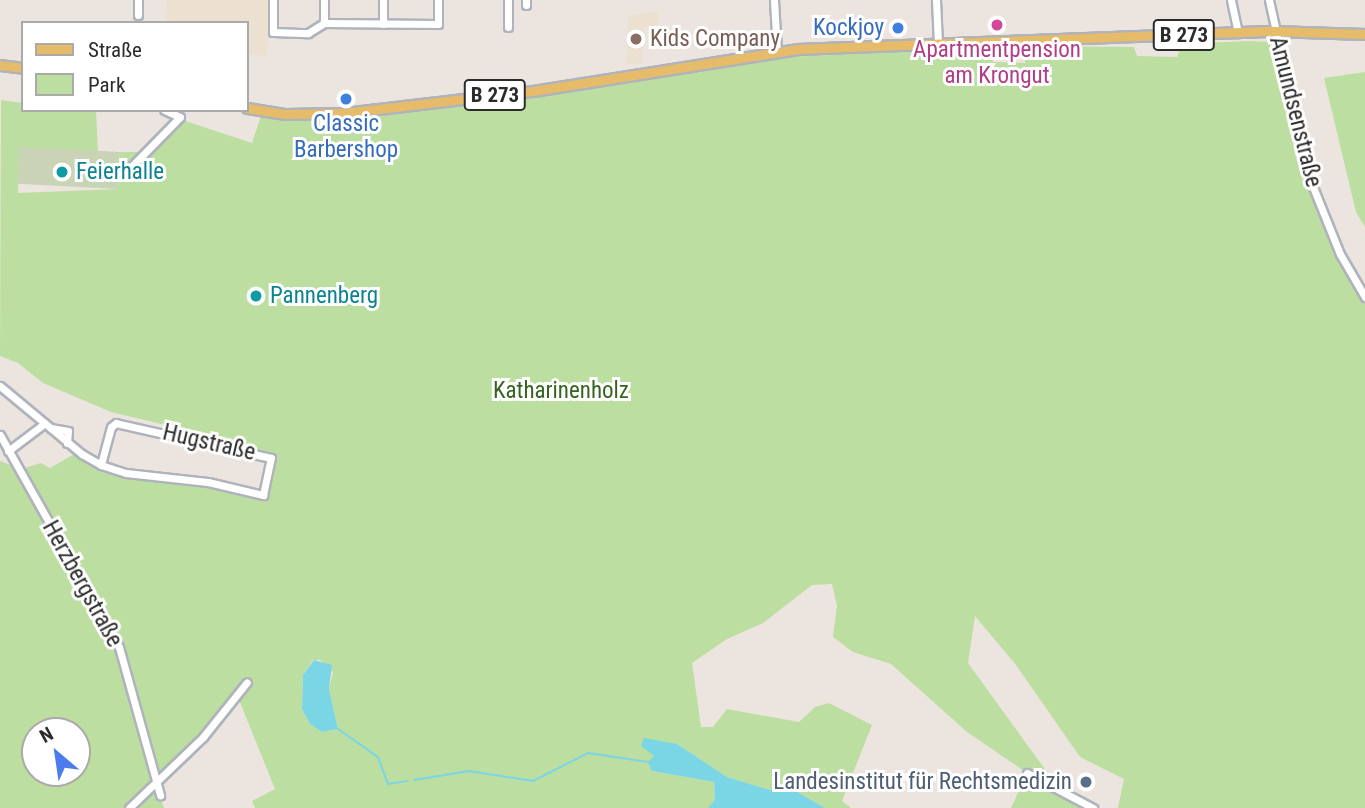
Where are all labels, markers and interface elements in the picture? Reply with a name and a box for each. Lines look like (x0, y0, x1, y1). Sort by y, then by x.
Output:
place label: Kockjoy (813, 14, 884, 42)
marker: Apartmentpension am Krongut (989, 17, 1005, 33)
road number: B 273 (1152, 18, 1216, 52)
marker: Kockjoy (890, 20, 906, 36)
legend (21, 21, 248, 112)
place label: Kids Company (650, 25, 780, 53)
marker: Kids Company (628, 31, 644, 47)
street label: Amundsenstraße (1263, 34, 1327, 190)
place label: Apartmentpension am Krongut (913, 36, 1081, 90)
text: Straße (88, 38, 142, 62)
text: Park (88, 73, 125, 97)
road number: B 273 (463, 78, 526, 112)
marker: Classic Barbershop (338, 91, 354, 107)
place label: Classic Barbershop (294, 110, 398, 164)
place label: Feierhalle (76, 158, 164, 186)
marker: Feierhalle (54, 164, 70, 180)
place label: Pannenberg (270, 282, 378, 310)
marker: Pannenberg (248, 288, 264, 304)
park label: Katharinenholz (493, 377, 629, 405)
street label: Hugstraße (160, 419, 258, 467)
street label: Herzbergstraße (36, 516, 128, 652)
north arrow (21, 717, 91, 787)
text: N (36, 722, 57, 748)
place label: Landesinstitut für Rechtsmedizin (773, 768, 1072, 796)
marker: Landesinstitut für Rechtsmedizin (1078, 774, 1094, 790)

